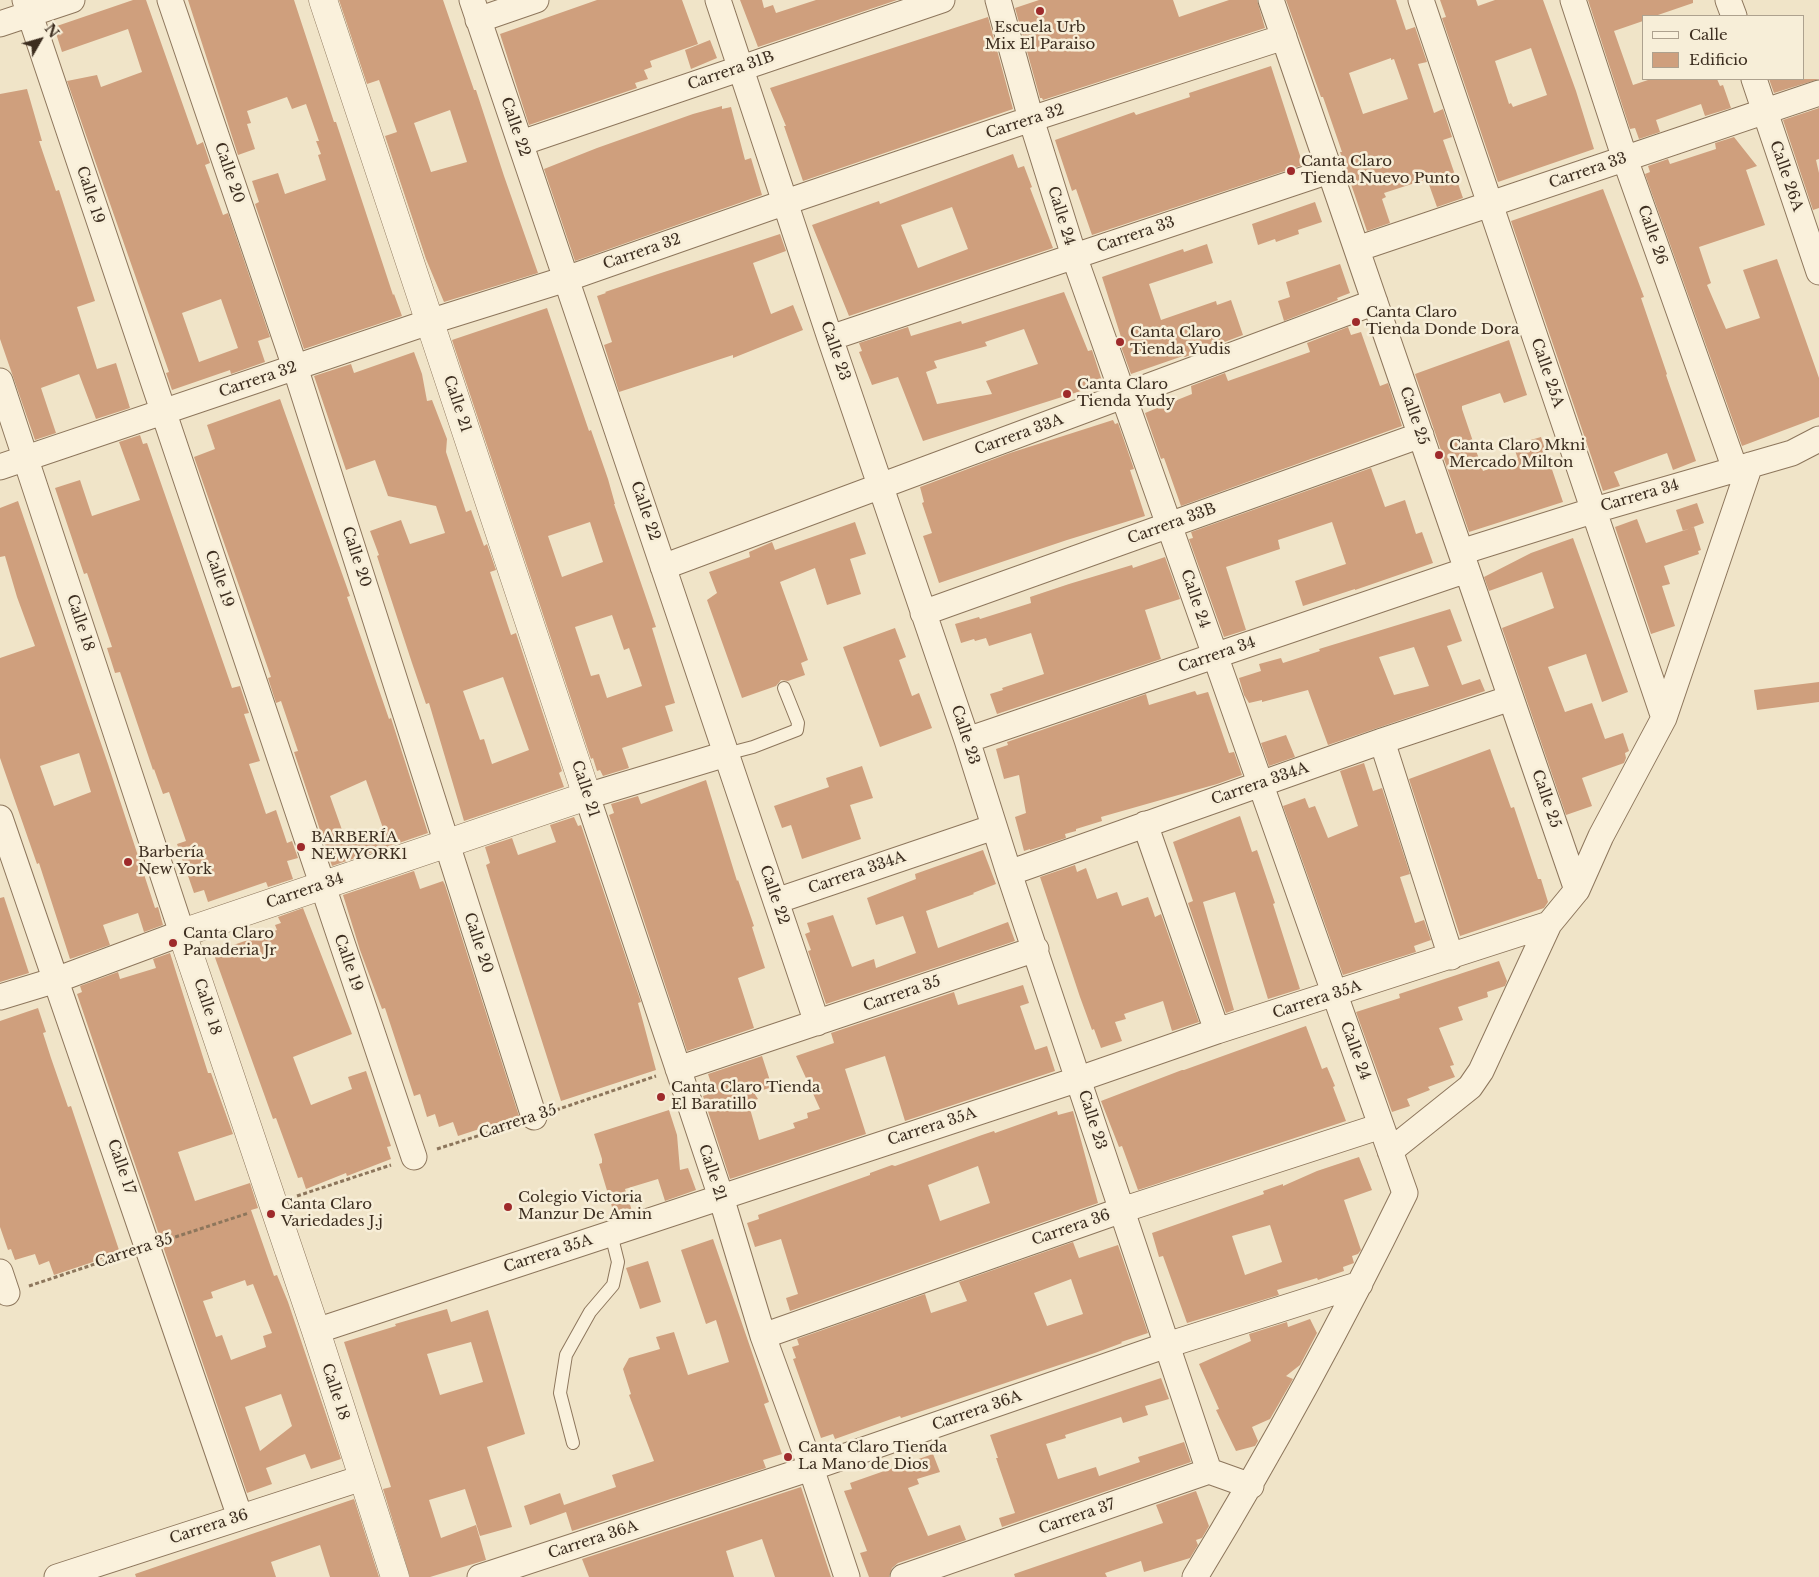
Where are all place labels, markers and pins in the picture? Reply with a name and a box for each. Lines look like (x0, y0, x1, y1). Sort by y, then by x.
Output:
marker: Escuela Urb Mix El Paraiso (1034, 5, 1046, 17)
place label: Escuela Urb Mix El Paraiso (985, 19, 1095, 54)
place label: Canta Claro Tienda Nuevo Punto (1301, 153, 1460, 188)
marker: Canta Claro Tienda Nuevo Punto (1285, 165, 1297, 177)
place label: Canta Claro Tienda Donde Dora (1366, 304, 1519, 339)
marker: Canta Claro Tienda Donde Dora (1350, 316, 1362, 328)
place label: Canta Claro Tienda Yudis (1130, 324, 1231, 359)
marker: Canta Claro Tienda Yudis (1114, 336, 1126, 348)
place label: Canta Claro Tienda Yudy (1077, 376, 1175, 411)
marker: Canta Claro Tienda Yudy (1061, 388, 1073, 400)
place label: Canta Claro Mkni Mercado Milton (1449, 437, 1585, 472)
marker: Canta Claro Mkni Mercado Milton (1433, 449, 1445, 461)
place label: BARBERÍA NEWYORK1 (311, 829, 408, 864)
marker: BARBERÍA NEWYORK1 (295, 841, 307, 853)
place label: Barbería New York (138, 844, 212, 879)
marker: Barbería New York (122, 856, 134, 868)
place label: Canta Claro Panaderia Jr (183, 925, 276, 960)
marker: Canta Claro Panaderia Jr (167, 937, 179, 949)
place label: Canta Claro Tienda El Baratillo (671, 1079, 820, 1114)
marker: Canta Claro Tienda El Baratillo (655, 1091, 667, 1103)
place label: Colegio Victoria Manzur De Amin (518, 1189, 652, 1224)
place label: Canta Claro Variedades J.j (281, 1196, 383, 1231)
marker: Colegio Victoria Manzur De Amin (502, 1201, 514, 1213)
marker: Canta Claro Variedades J.j (265, 1208, 277, 1220)
place label: Canta Claro Tienda La Mano de Dios (798, 1439, 947, 1474)
marker: Canta Claro Tienda La Mano de Dios (782, 1451, 794, 1463)

